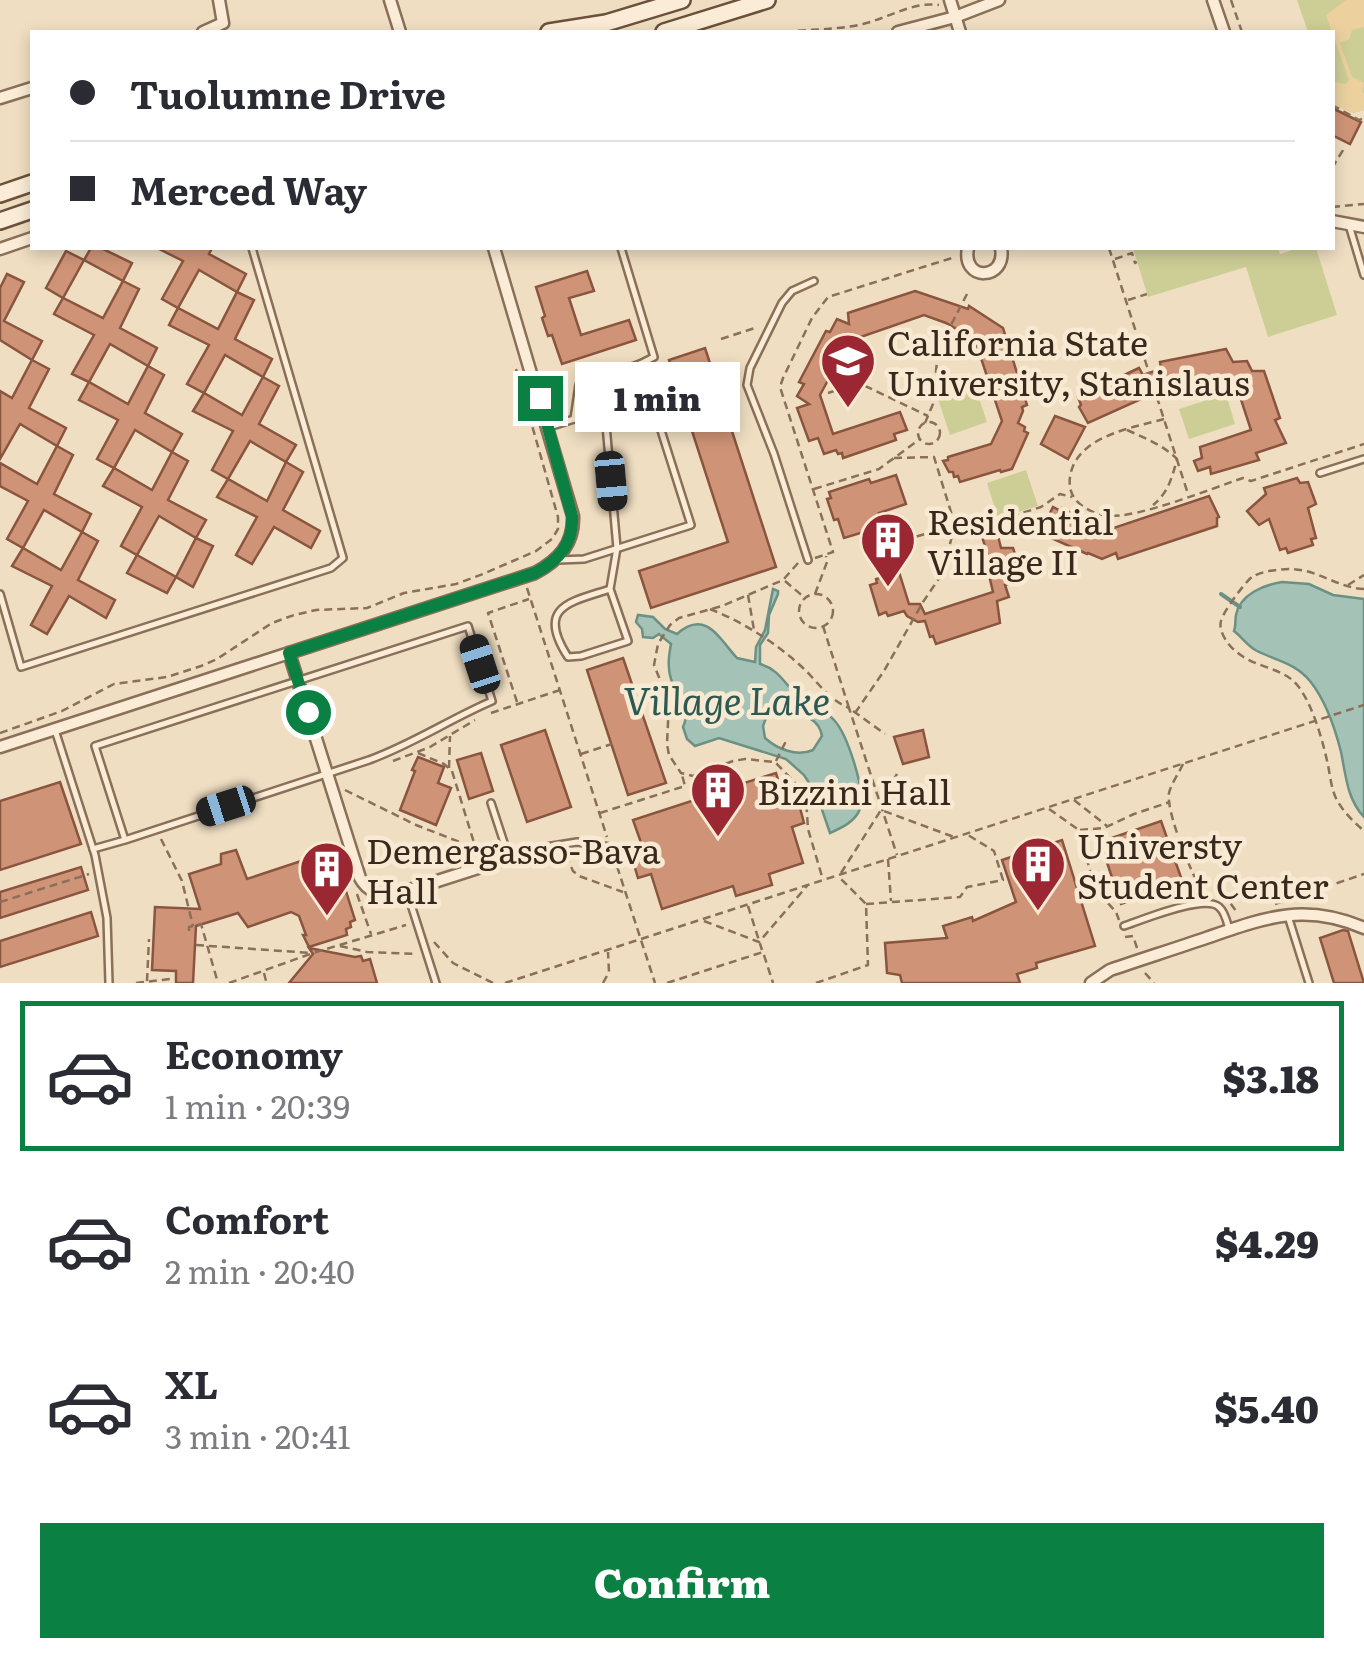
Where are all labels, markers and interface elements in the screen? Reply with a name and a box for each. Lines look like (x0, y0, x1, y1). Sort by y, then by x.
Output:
text: Tuolumne Drive (130, 64, 446, 121)
text: Merced Way (130, 160, 367, 217)
place label: California State University, Stanislaus (887, 315, 1250, 407)
school or university icon: California State University, Stanislaus (818, 331, 878, 410)
callout: 1 min (575, 363, 740, 433)
text: 1 min (614, 373, 701, 421)
route end (518, 376, 563, 421)
car (593, 450, 629, 512)
place label: Residential Village II (927, 494, 1114, 586)
building icon: Residential Village II (858, 510, 918, 589)
car (456, 631, 504, 697)
water label: Village Lake (624, 670, 831, 727)
route start (286, 690, 331, 735)
building icon: Bizzini Hall (688, 760, 748, 839)
place label: Bizzini Hall (757, 764, 951, 816)
car (193, 782, 259, 830)
place label: Universty Student Center (1077, 818, 1329, 910)
place label: Demergasso-Bava Hall (366, 823, 661, 915)
building icon: Universty Student Center (1008, 834, 1068, 913)
building icon: Demergasso-Bava Hall (297, 839, 357, 918)
text: Economy (165, 1024, 343, 1081)
icon: car (45, 1031, 135, 1121)
text: $3.18 (1223, 1048, 1319, 1105)
text: 1 min · 20:39 (165, 1081, 350, 1129)
text: Comfort (165, 1189, 329, 1246)
icon: car (45, 1196, 135, 1286)
text: $4.29 (1215, 1213, 1319, 1270)
text: 2 min · 20:40 (165, 1246, 355, 1294)
text: XL (165, 1354, 218, 1411)
icon: car (45, 1361, 135, 1451)
text: $5.40 (1214, 1378, 1319, 1435)
text: 3 min · 20:41 (165, 1411, 350, 1459)
button: Confirm (40, 1523, 1324, 1638)

